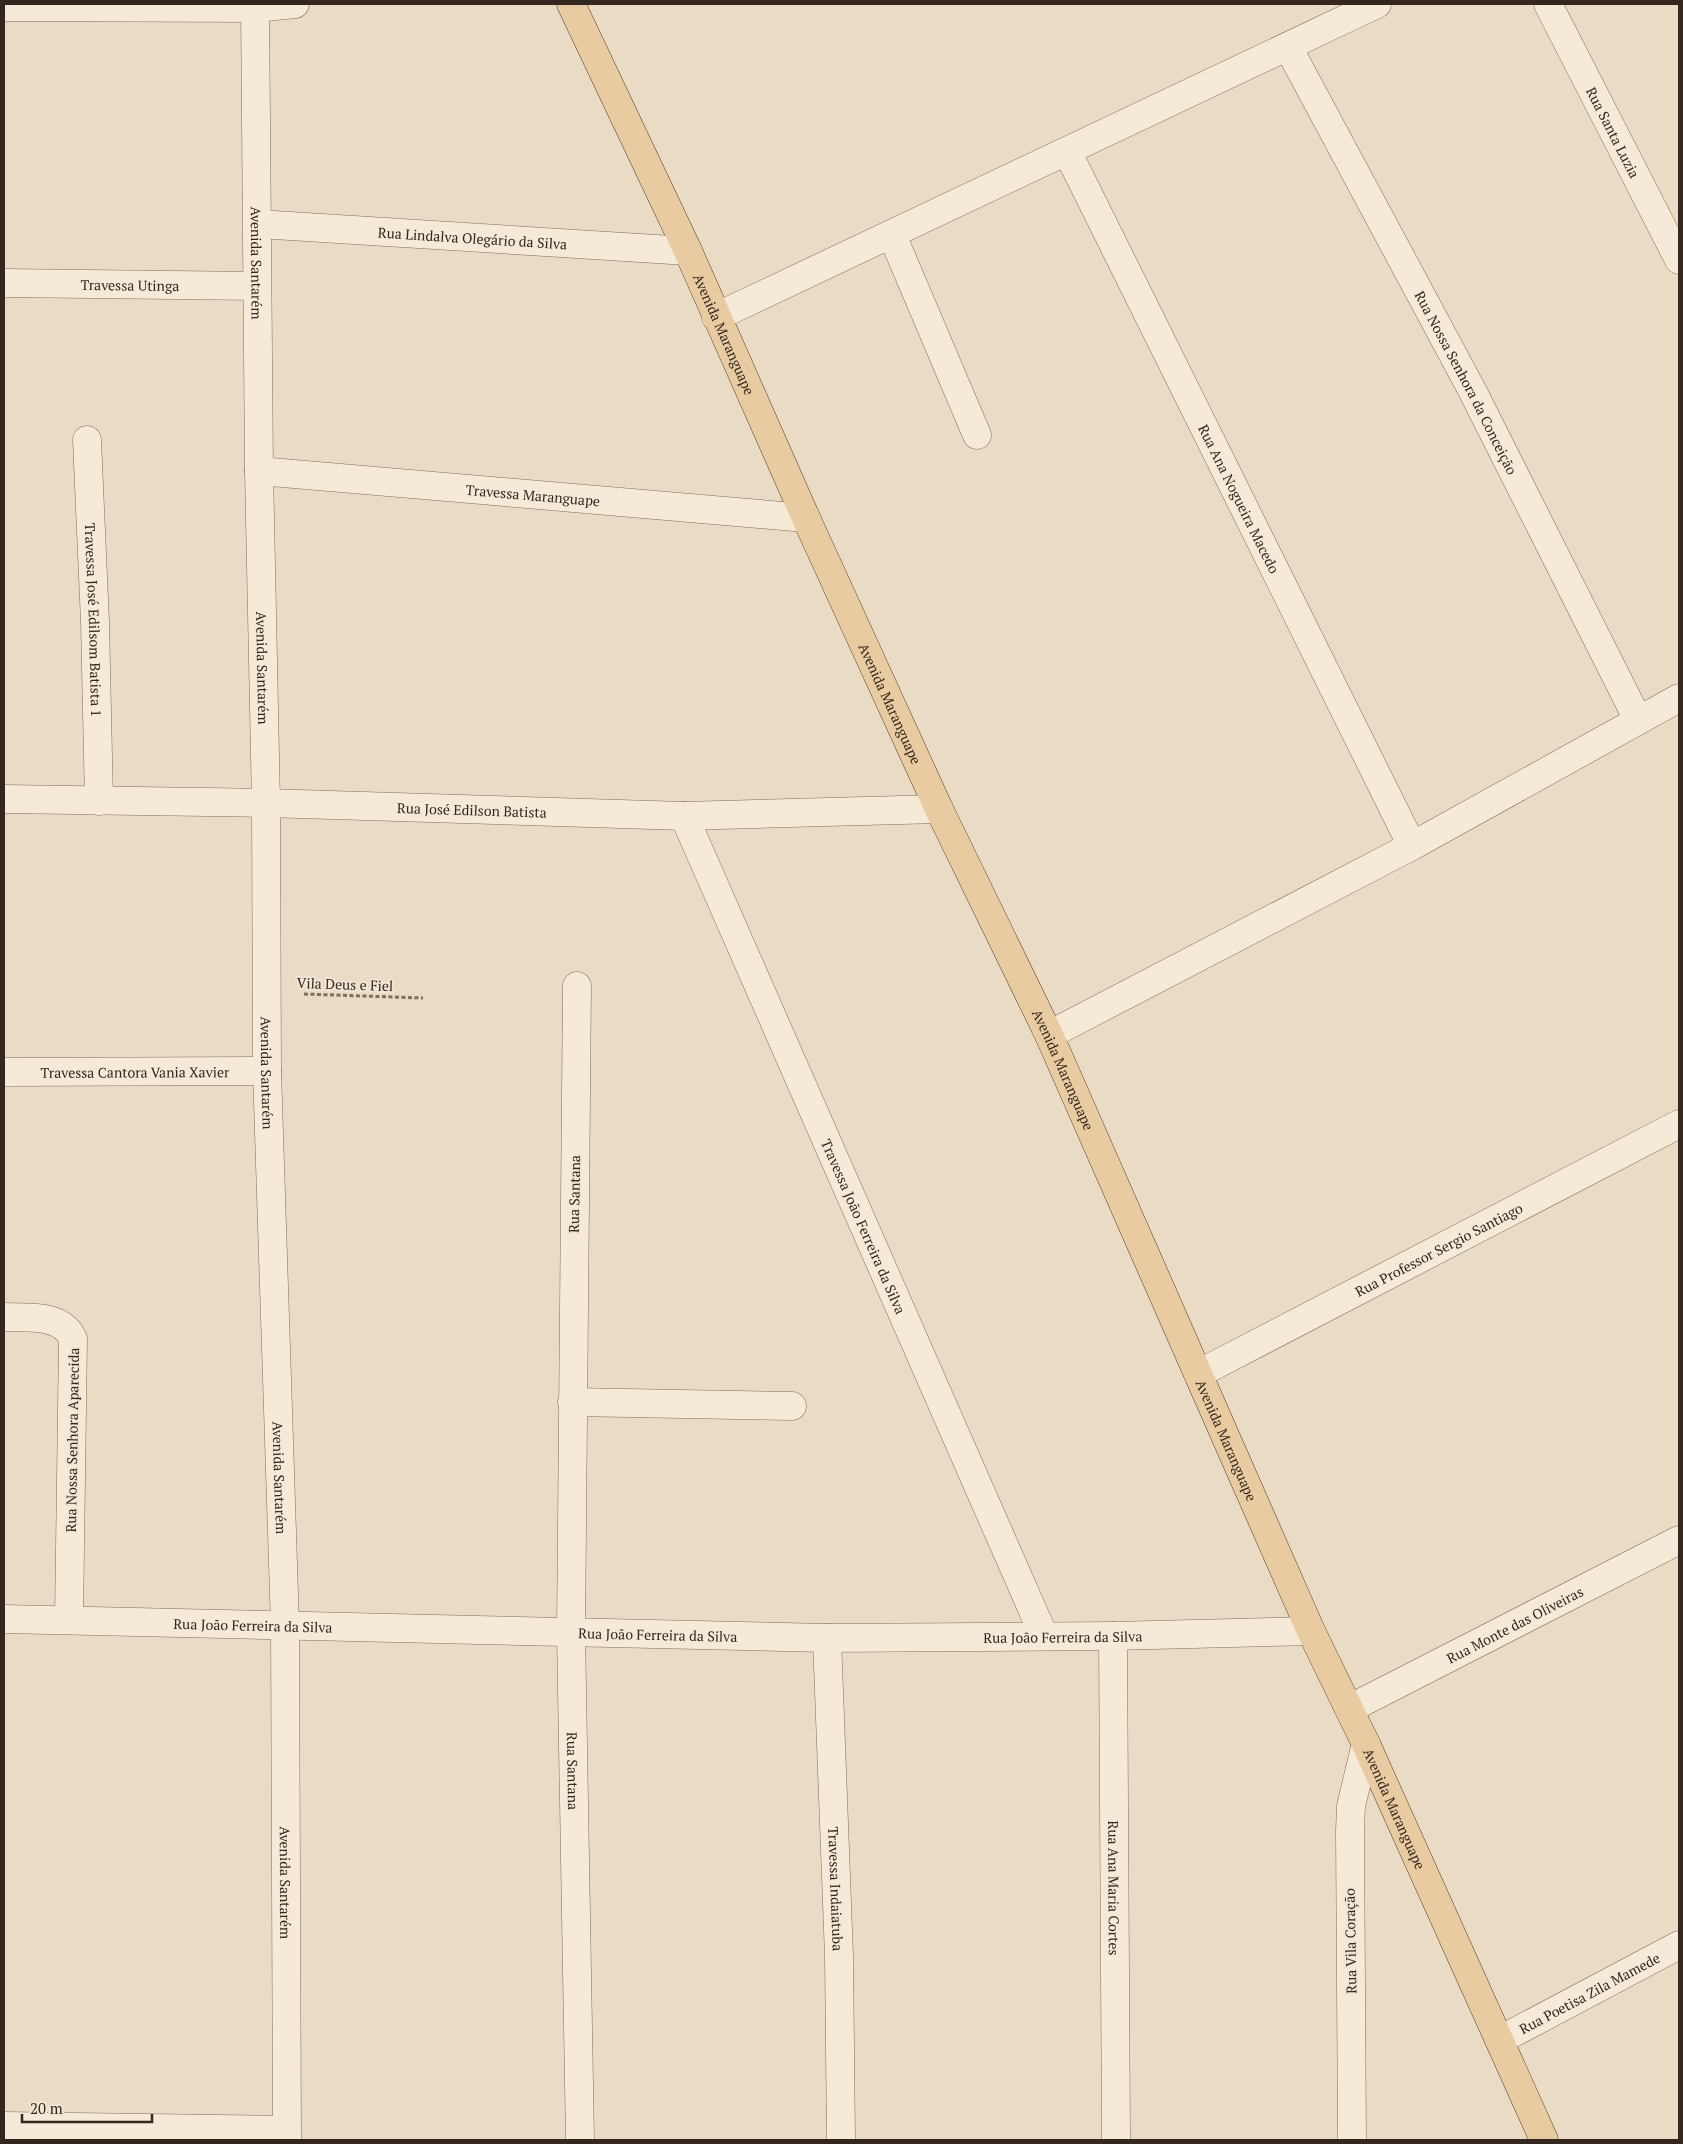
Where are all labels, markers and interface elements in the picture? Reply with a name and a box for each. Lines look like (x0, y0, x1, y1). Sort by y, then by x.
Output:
street label: Rua Santa Luzia (1582, 83, 1645, 181)
street label: Avenida Santarém (247, 206, 267, 320)
street label: Rua Lindalva Olegário da Silva (377, 222, 568, 253)
street label: Avenida Maranguape (690, 270, 760, 398)
street label: Travessa Utinga (80, 274, 180, 295)
street label: Rua Nossa Senhora da Conceição (1411, 287, 1522, 478)
street label: Rua Ana Nogueira Macedo (1195, 421, 1285, 577)
street label: Travessa Maranguape (465, 479, 601, 510)
street label: Travessa José Edilsom Batista 1 (81, 522, 107, 717)
street label: Avenida Santarém (252, 611, 274, 725)
street label: Avenida Maranguape (855, 640, 927, 767)
street label: Rua José Edilson Batista (397, 798, 547, 821)
street label: Vila Deus e Fiel (296, 973, 394, 995)
street label: Avenida Maranguape (1028, 1006, 1099, 1133)
street label: Avenida Santarém (257, 1016, 278, 1130)
street label: Travessa Cantora Vania Xavier (41, 1062, 230, 1081)
street label: Travessa João Ferreira da Silva (817, 1136, 911, 1317)
street label: Rua Santana (564, 1155, 584, 1233)
street label: Rua Professor Sergio Santiago (1351, 1197, 1526, 1300)
street label: Rua Nossa Senhora Aparecida (61, 1347, 83, 1533)
street label: Avenida Maranguape (1192, 1376, 1262, 1504)
street label: Avenida Santarém (269, 1421, 292, 1534)
street label: Rua Monte das Oliveiras (1443, 1581, 1586, 1667)
street label: Rua João Ferreira da Silva (173, 1613, 333, 1636)
street label: Rua João Ferreira da Silva (578, 1623, 738, 1645)
street label: Rua João Ferreira da Silva (983, 1626, 1143, 1646)
street label: Rua Santana (563, 1732, 584, 1810)
street label: Avenida Maranguape (1360, 1745, 1430, 1872)
street label: Rua Ana Maria Cortes (1105, 1820, 1124, 1956)
street label: Avenida Santarém (276, 1826, 296, 1939)
street label: Travessa Indaiatuba (825, 1826, 848, 1951)
street label: Rua Vila Coração (1340, 1888, 1360, 1994)
street label: Rua Poetisa Zila Mamede (1516, 1948, 1663, 2038)
scale bar (22, 2092, 152, 2124)
text: 20 m (30, 2098, 63, 2118)

